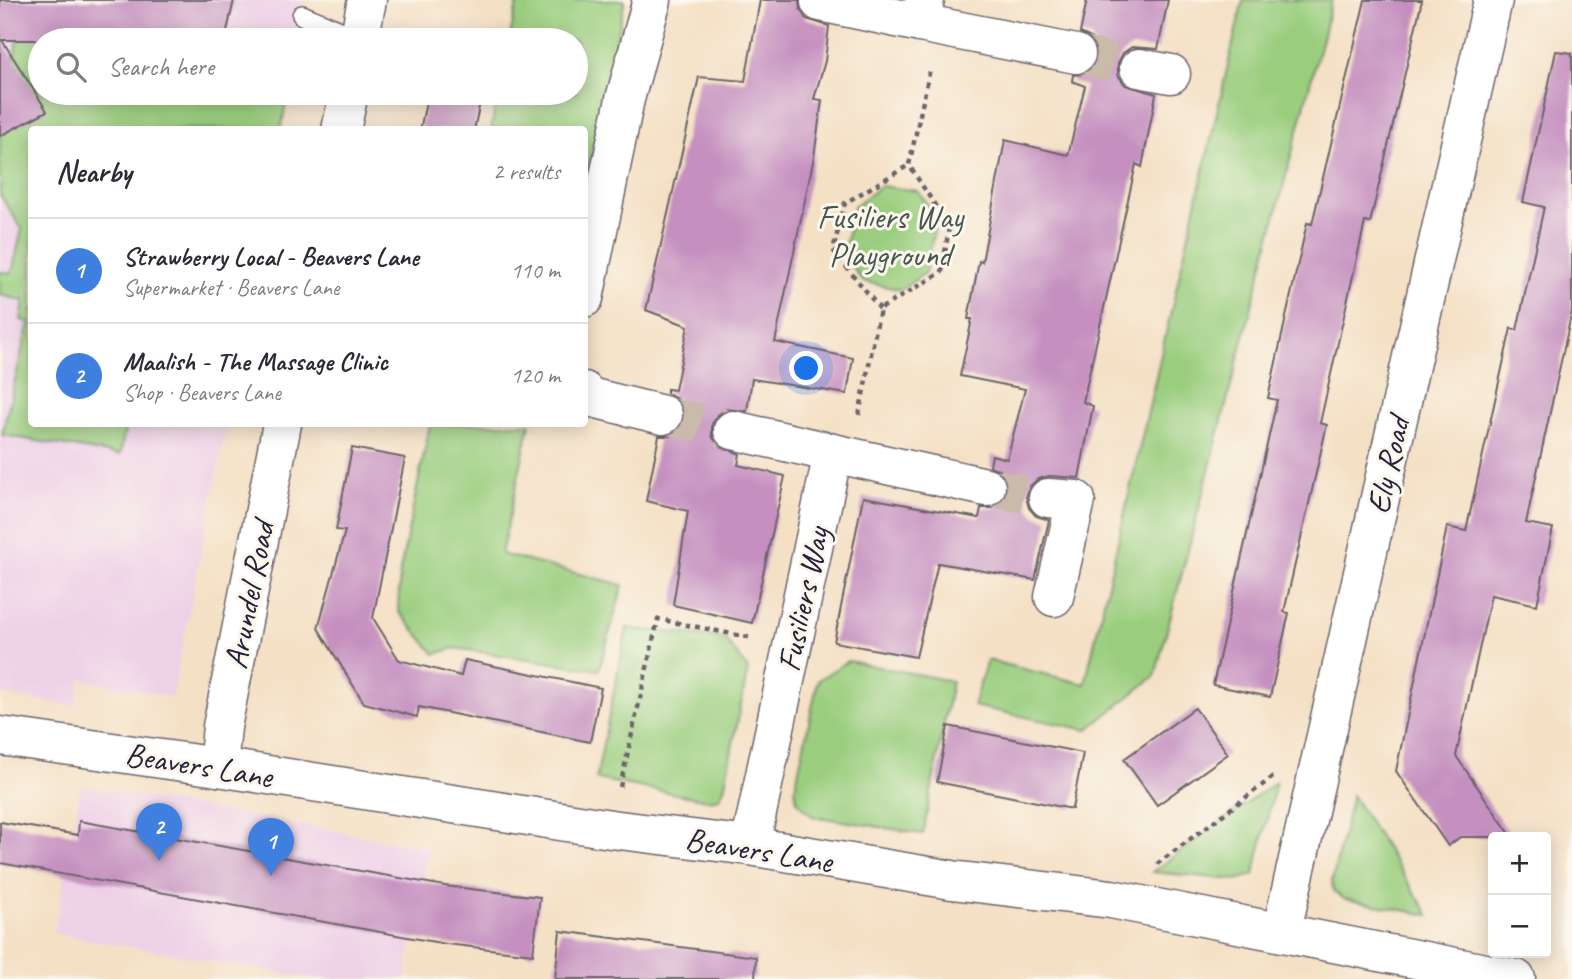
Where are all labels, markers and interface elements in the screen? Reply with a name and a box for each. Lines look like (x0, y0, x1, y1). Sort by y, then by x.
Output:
search box (28, 28, 588, 105)
icon: search (52, 48, 90, 86)
text: Search here (108, 50, 214, 83)
text: Nearby (56, 153, 132, 191)
text: 2 results (493, 157, 560, 186)
park label: Fusiliers Way Playground (817, 196, 966, 276)
text: Strawberry Local - Beavers Lane (123, 240, 419, 273)
text: 1 (74, 256, 84, 285)
text: 110 m (511, 256, 560, 285)
text: Supermarket · Beavers Lane (123, 273, 339, 302)
text: Maalish - The Massage Clinic (123, 345, 388, 378)
your location (789, 351, 823, 385)
text: 2 (74, 361, 84, 390)
text: 120 m (511, 361, 560, 390)
text: Shop · Beavers Lane (123, 378, 281, 407)
street label: Ely Road (1357, 408, 1421, 517)
street label: Arundel Road (214, 513, 285, 672)
street label: Fusiliers Way (767, 521, 839, 675)
street label: Beavers Lane (122, 733, 277, 798)
pin: 2 (136, 803, 182, 861)
pin: 1 (248, 818, 294, 876)
street label: Beavers Lane (682, 818, 837, 883)
map controls (1488, 832, 1551, 958)
button: + (1488, 832, 1551, 895)
button: − (1488, 895, 1551, 958)

